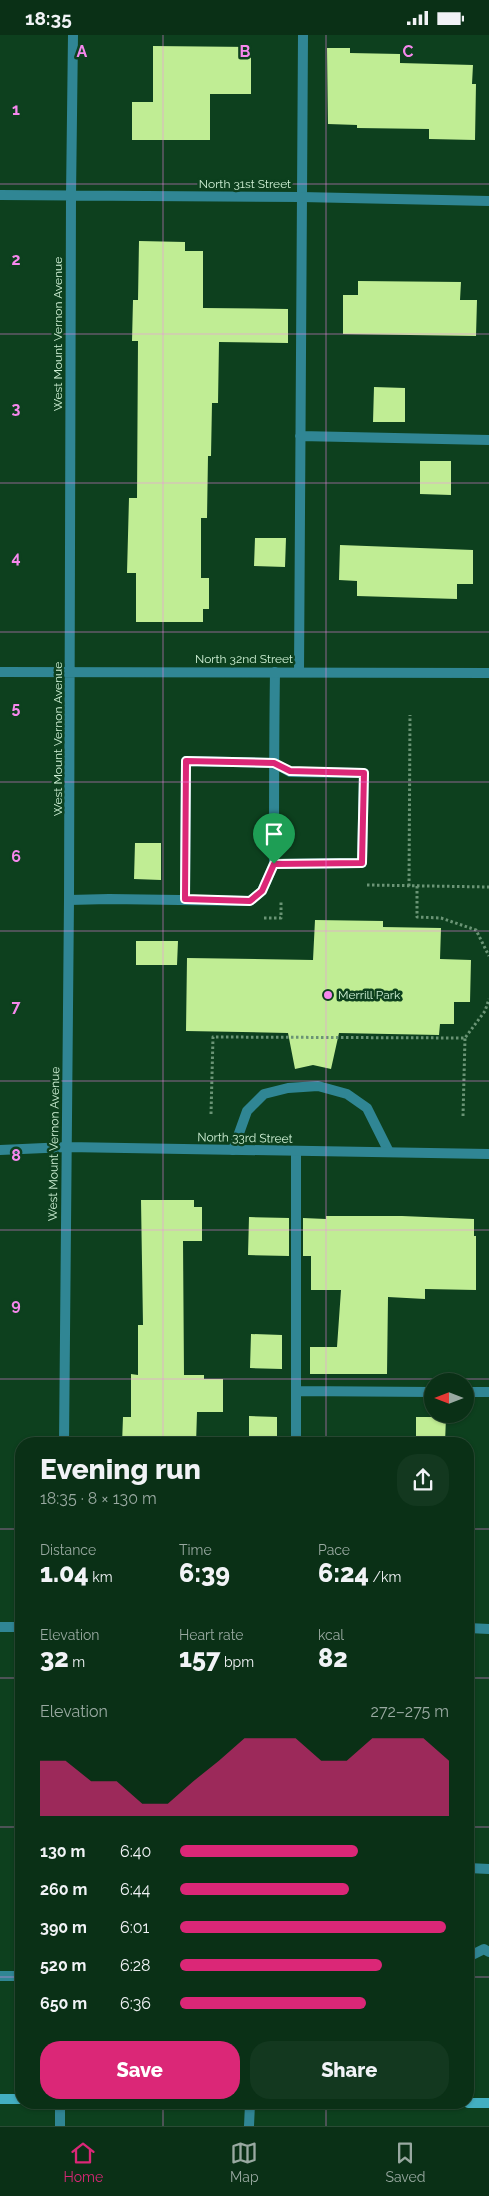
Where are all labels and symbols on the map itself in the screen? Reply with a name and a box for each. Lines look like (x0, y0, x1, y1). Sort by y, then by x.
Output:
text: A (77, 42, 88, 61)
text: B (240, 42, 251, 61)
text: C (403, 42, 414, 61)
text: 1 (12, 100, 20, 119)
street label: North 31st Street (199, 177, 291, 191)
text: 2 (11, 250, 21, 269)
street label: West Mount Vernon Avenue (51, 257, 65, 411)
text: 3 (12, 399, 21, 418)
text: 4 (11, 548, 21, 567)
street label: North 32nd Street (195, 652, 293, 666)
street label: West Mount Vernon Avenue (51, 662, 65, 816)
text: 5 (12, 698, 21, 717)
pin (253, 813, 295, 864)
text: 6 (11, 847, 21, 866)
place label: Merrill Park (338, 988, 401, 1002)
marker: Merrill Park (322, 989, 334, 1001)
text: 7 (12, 997, 21, 1016)
street label: West Mount Vernon Avenue (46, 1067, 62, 1221)
street label: North 33rd Street (197, 1130, 293, 1146)
text: 8 (11, 1146, 21, 1165)
text: 9 (11, 1295, 21, 1314)
north arrow (424, 1373, 474, 1423)

